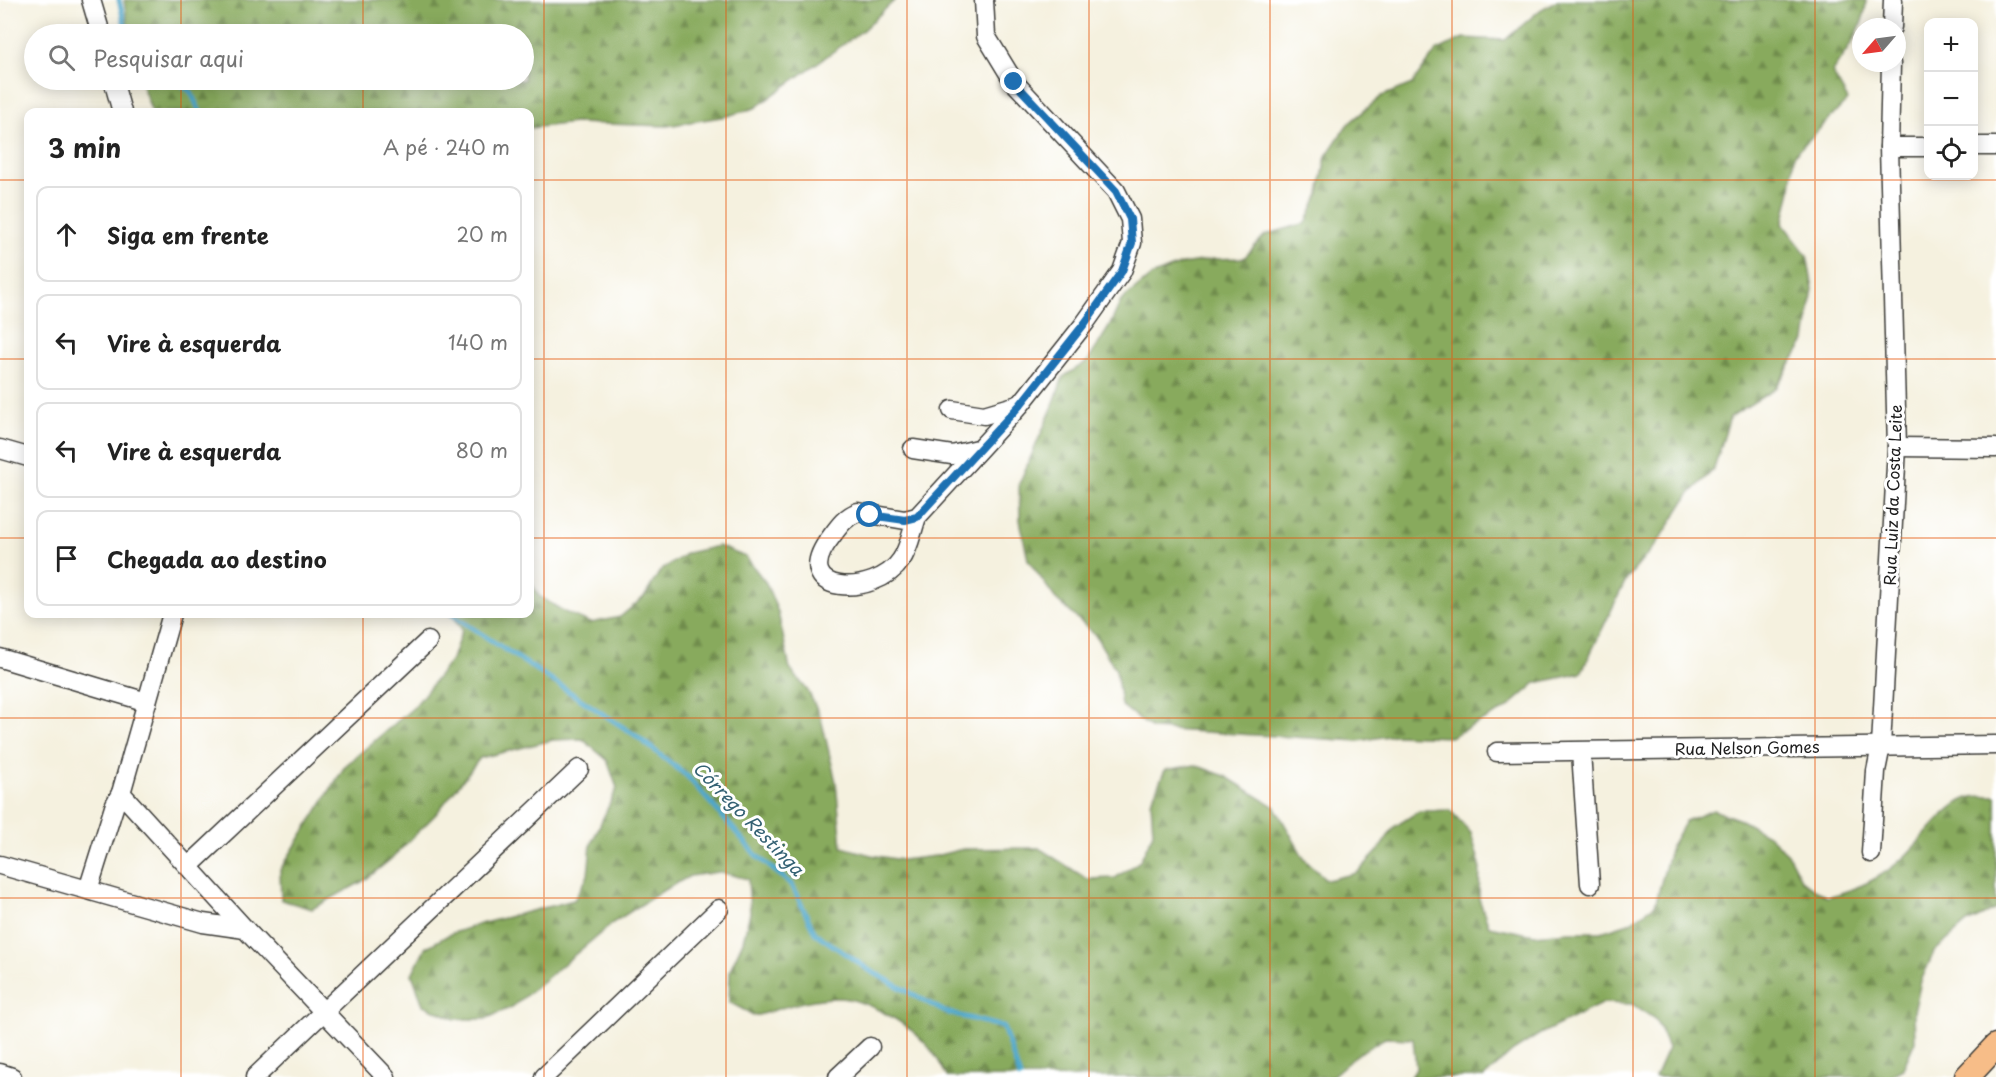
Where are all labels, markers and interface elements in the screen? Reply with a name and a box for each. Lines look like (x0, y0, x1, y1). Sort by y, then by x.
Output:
north arrow (1852, 18, 1906, 72)
map controls (1924, 18, 1978, 180)
button: + (1924, 18, 1978, 72)
search box (24, 24, 534, 90)
icon: search (45, 41, 78, 74)
text: Pesquisar aqui (93, 41, 244, 74)
route end (1000, 68, 1026, 94)
button: − (1924, 72, 1978, 126)
button: locate (1924, 126, 1978, 180)
text: 3 min (48, 128, 121, 167)
text: A pé · 240 m (383, 132, 510, 162)
icon: ahead (50, 218, 83, 251)
text: Siga em frente (107, 218, 269, 251)
text: 20 m (456, 219, 508, 249)
icon: left (50, 326, 83, 359)
text: Vire à esquerda (107, 326, 281, 359)
text: 140 m (448, 327, 508, 357)
street label: Rua Luiz da Costa Leite (1877, 404, 1907, 586)
icon: left (50, 434, 83, 467)
text: Vire à esquerda (107, 434, 281, 467)
text: 80 m (456, 435, 508, 465)
route start (856, 501, 882, 527)
icon: arrive (50, 542, 83, 575)
text: Chegada ao destino (107, 542, 327, 575)
street label: Rua Nelson Gomes (1674, 734, 1820, 760)
water label: Córrego Restinga (687, 755, 811, 882)

